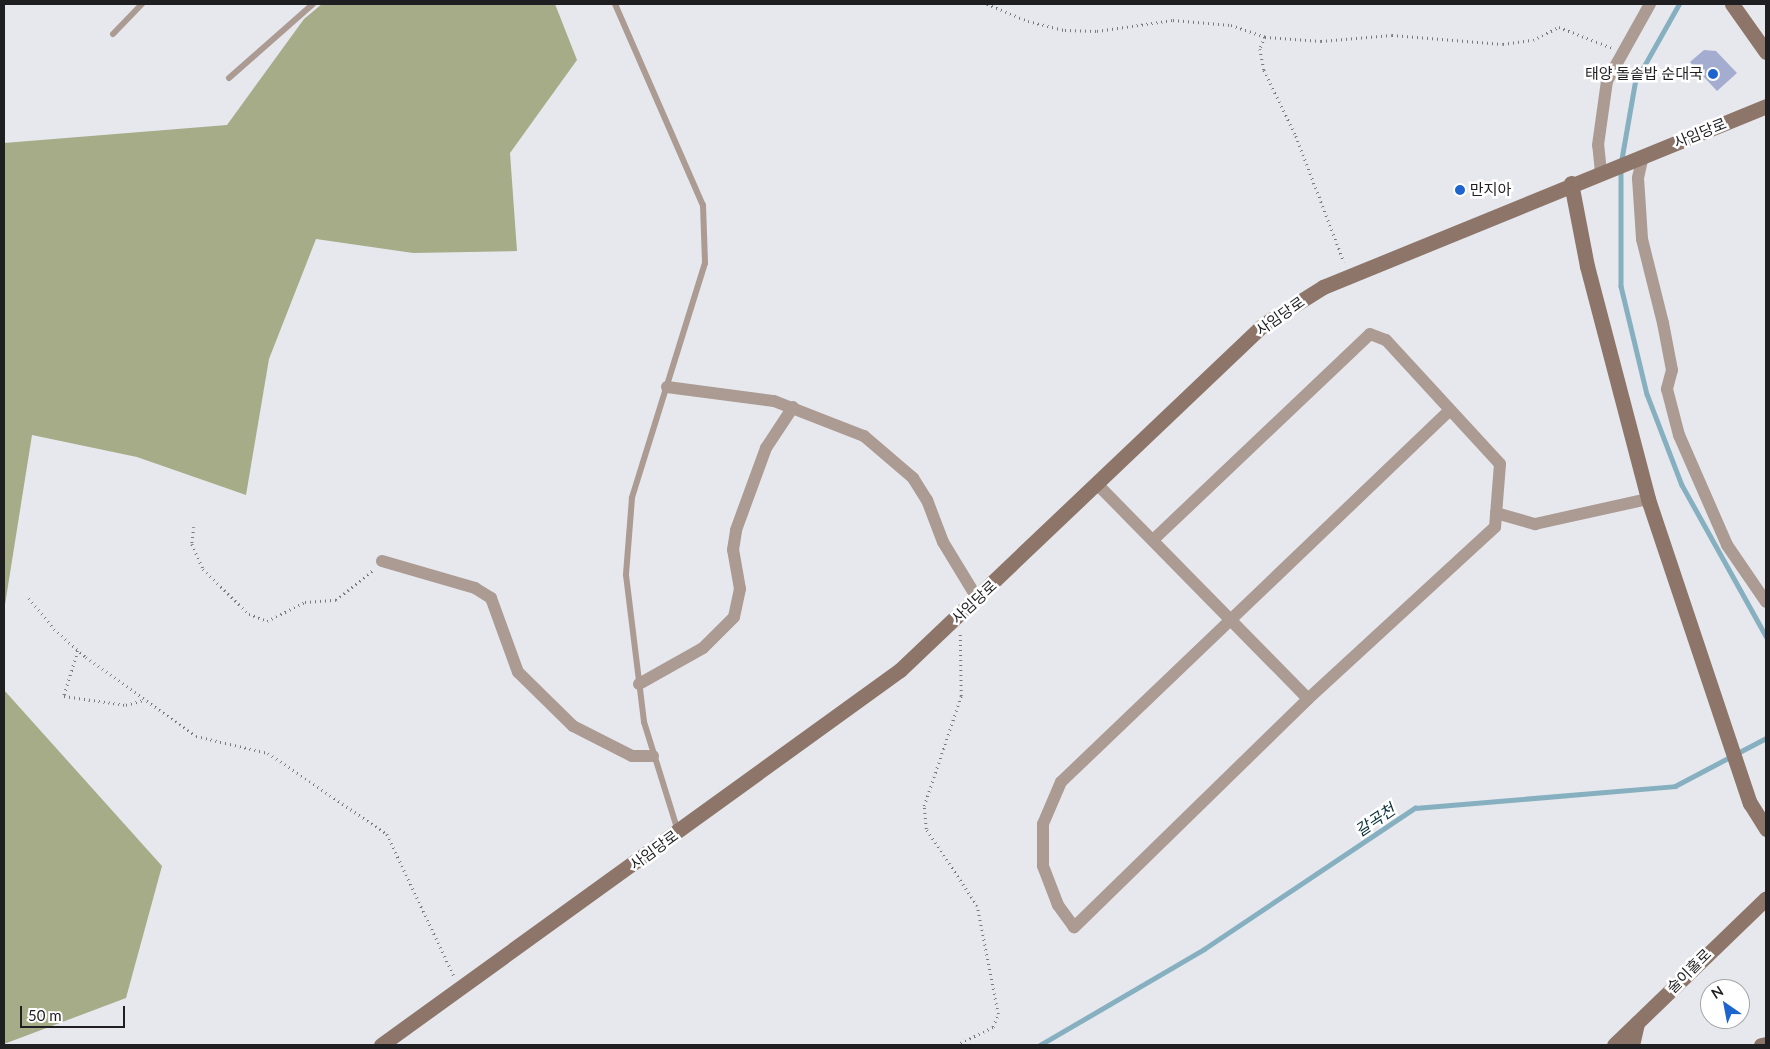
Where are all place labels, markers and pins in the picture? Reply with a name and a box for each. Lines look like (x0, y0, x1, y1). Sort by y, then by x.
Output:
place label: 태양 돌솥밥 순대국 (1585, 65, 1703, 83)
marker: 태양 돌솥밥 순대국 (1707, 68, 1719, 80)
place label: 만지아 (1470, 181, 1511, 199)
marker: 만지아 (1454, 184, 1466, 196)

